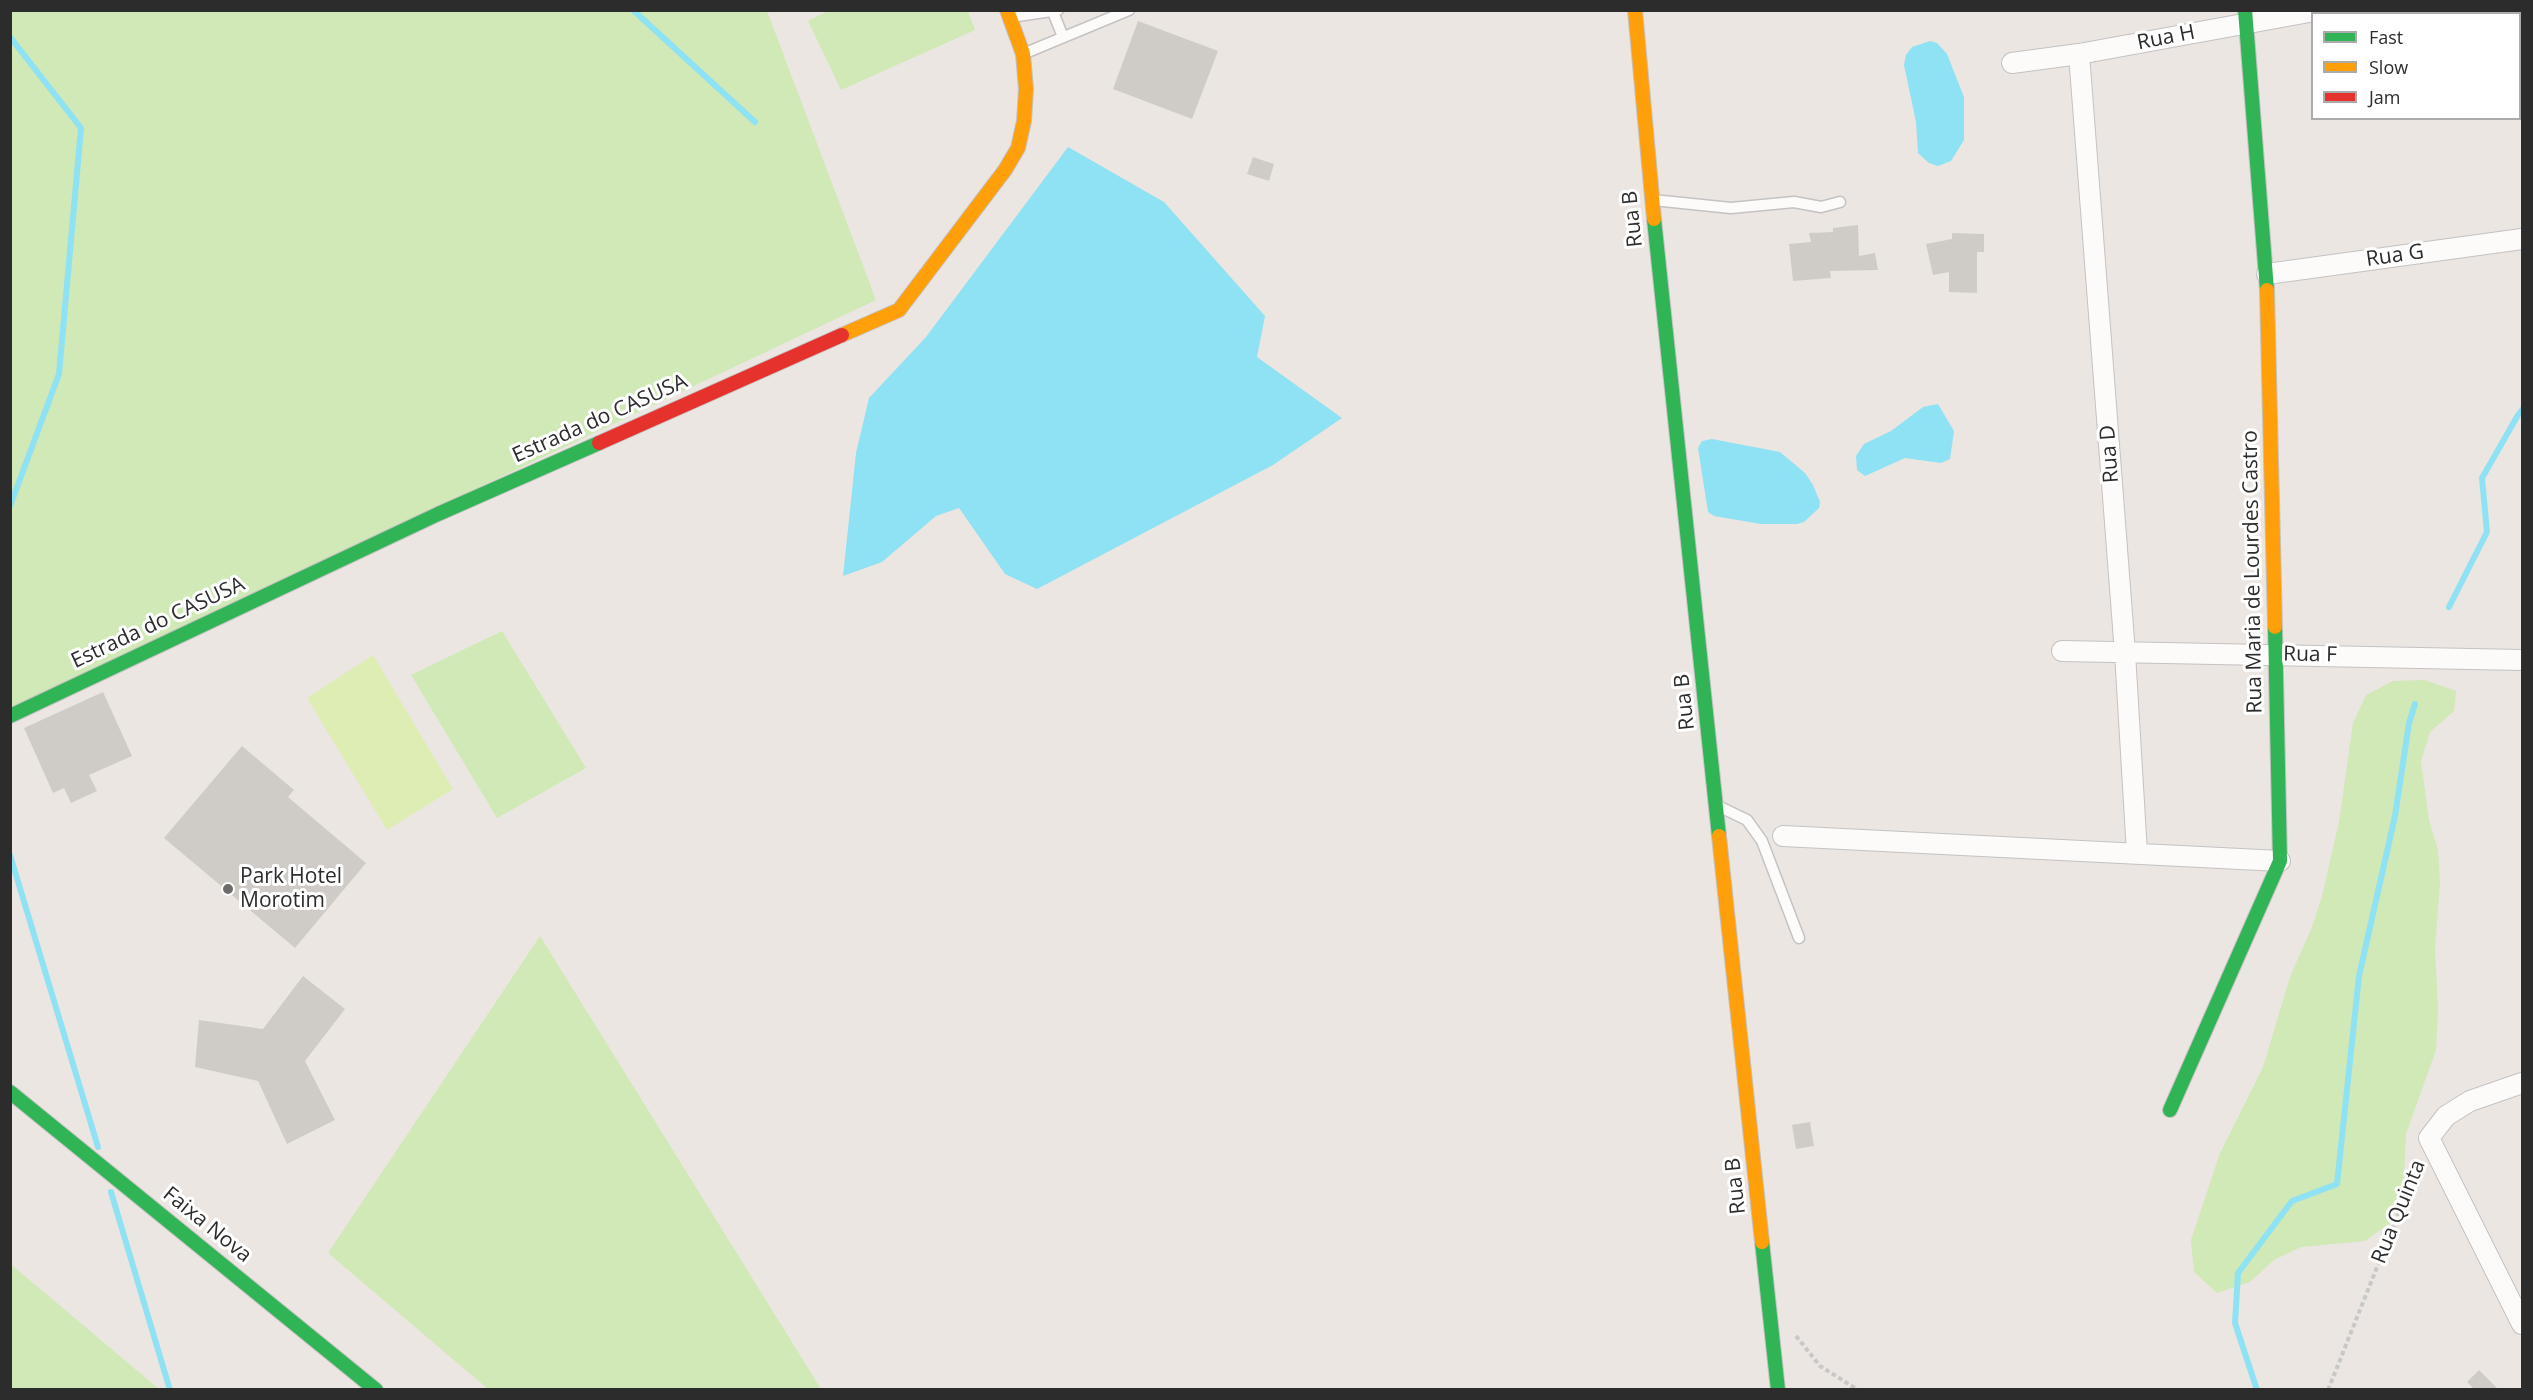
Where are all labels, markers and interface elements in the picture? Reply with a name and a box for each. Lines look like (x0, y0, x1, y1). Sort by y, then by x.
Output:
legend (2311, 12, 2521, 120)
street label: Rua H (2135, 20, 2197, 56)
text: Fast (2369, 25, 2403, 49)
text: Slow (2369, 55, 2408, 79)
text: Jam (2369, 85, 2401, 109)
street label: Rua B (1618, 190, 1648, 248)
street label: Rua G (2364, 239, 2426, 273)
street label: Estrada do CASUSA (509, 369, 691, 469)
street label: Rua D (2095, 424, 2125, 484)
street label: Rua Maria de Lourdes Castro (2238, 430, 2268, 714)
street label: Estrada do CASUSA (67, 572, 249, 674)
street label: Rua F (2283, 642, 2337, 668)
street label: Rua B (1670, 673, 1700, 731)
place label: Park Hotel Morotim (240, 864, 342, 914)
marker: Park Hotel Morotim (221, 882, 235, 896)
street label: Rua B (1721, 1157, 1751, 1215)
street label: Rua Quinta (2367, 1157, 2431, 1267)
street label: Faixa Nova (158, 1182, 256, 1268)

